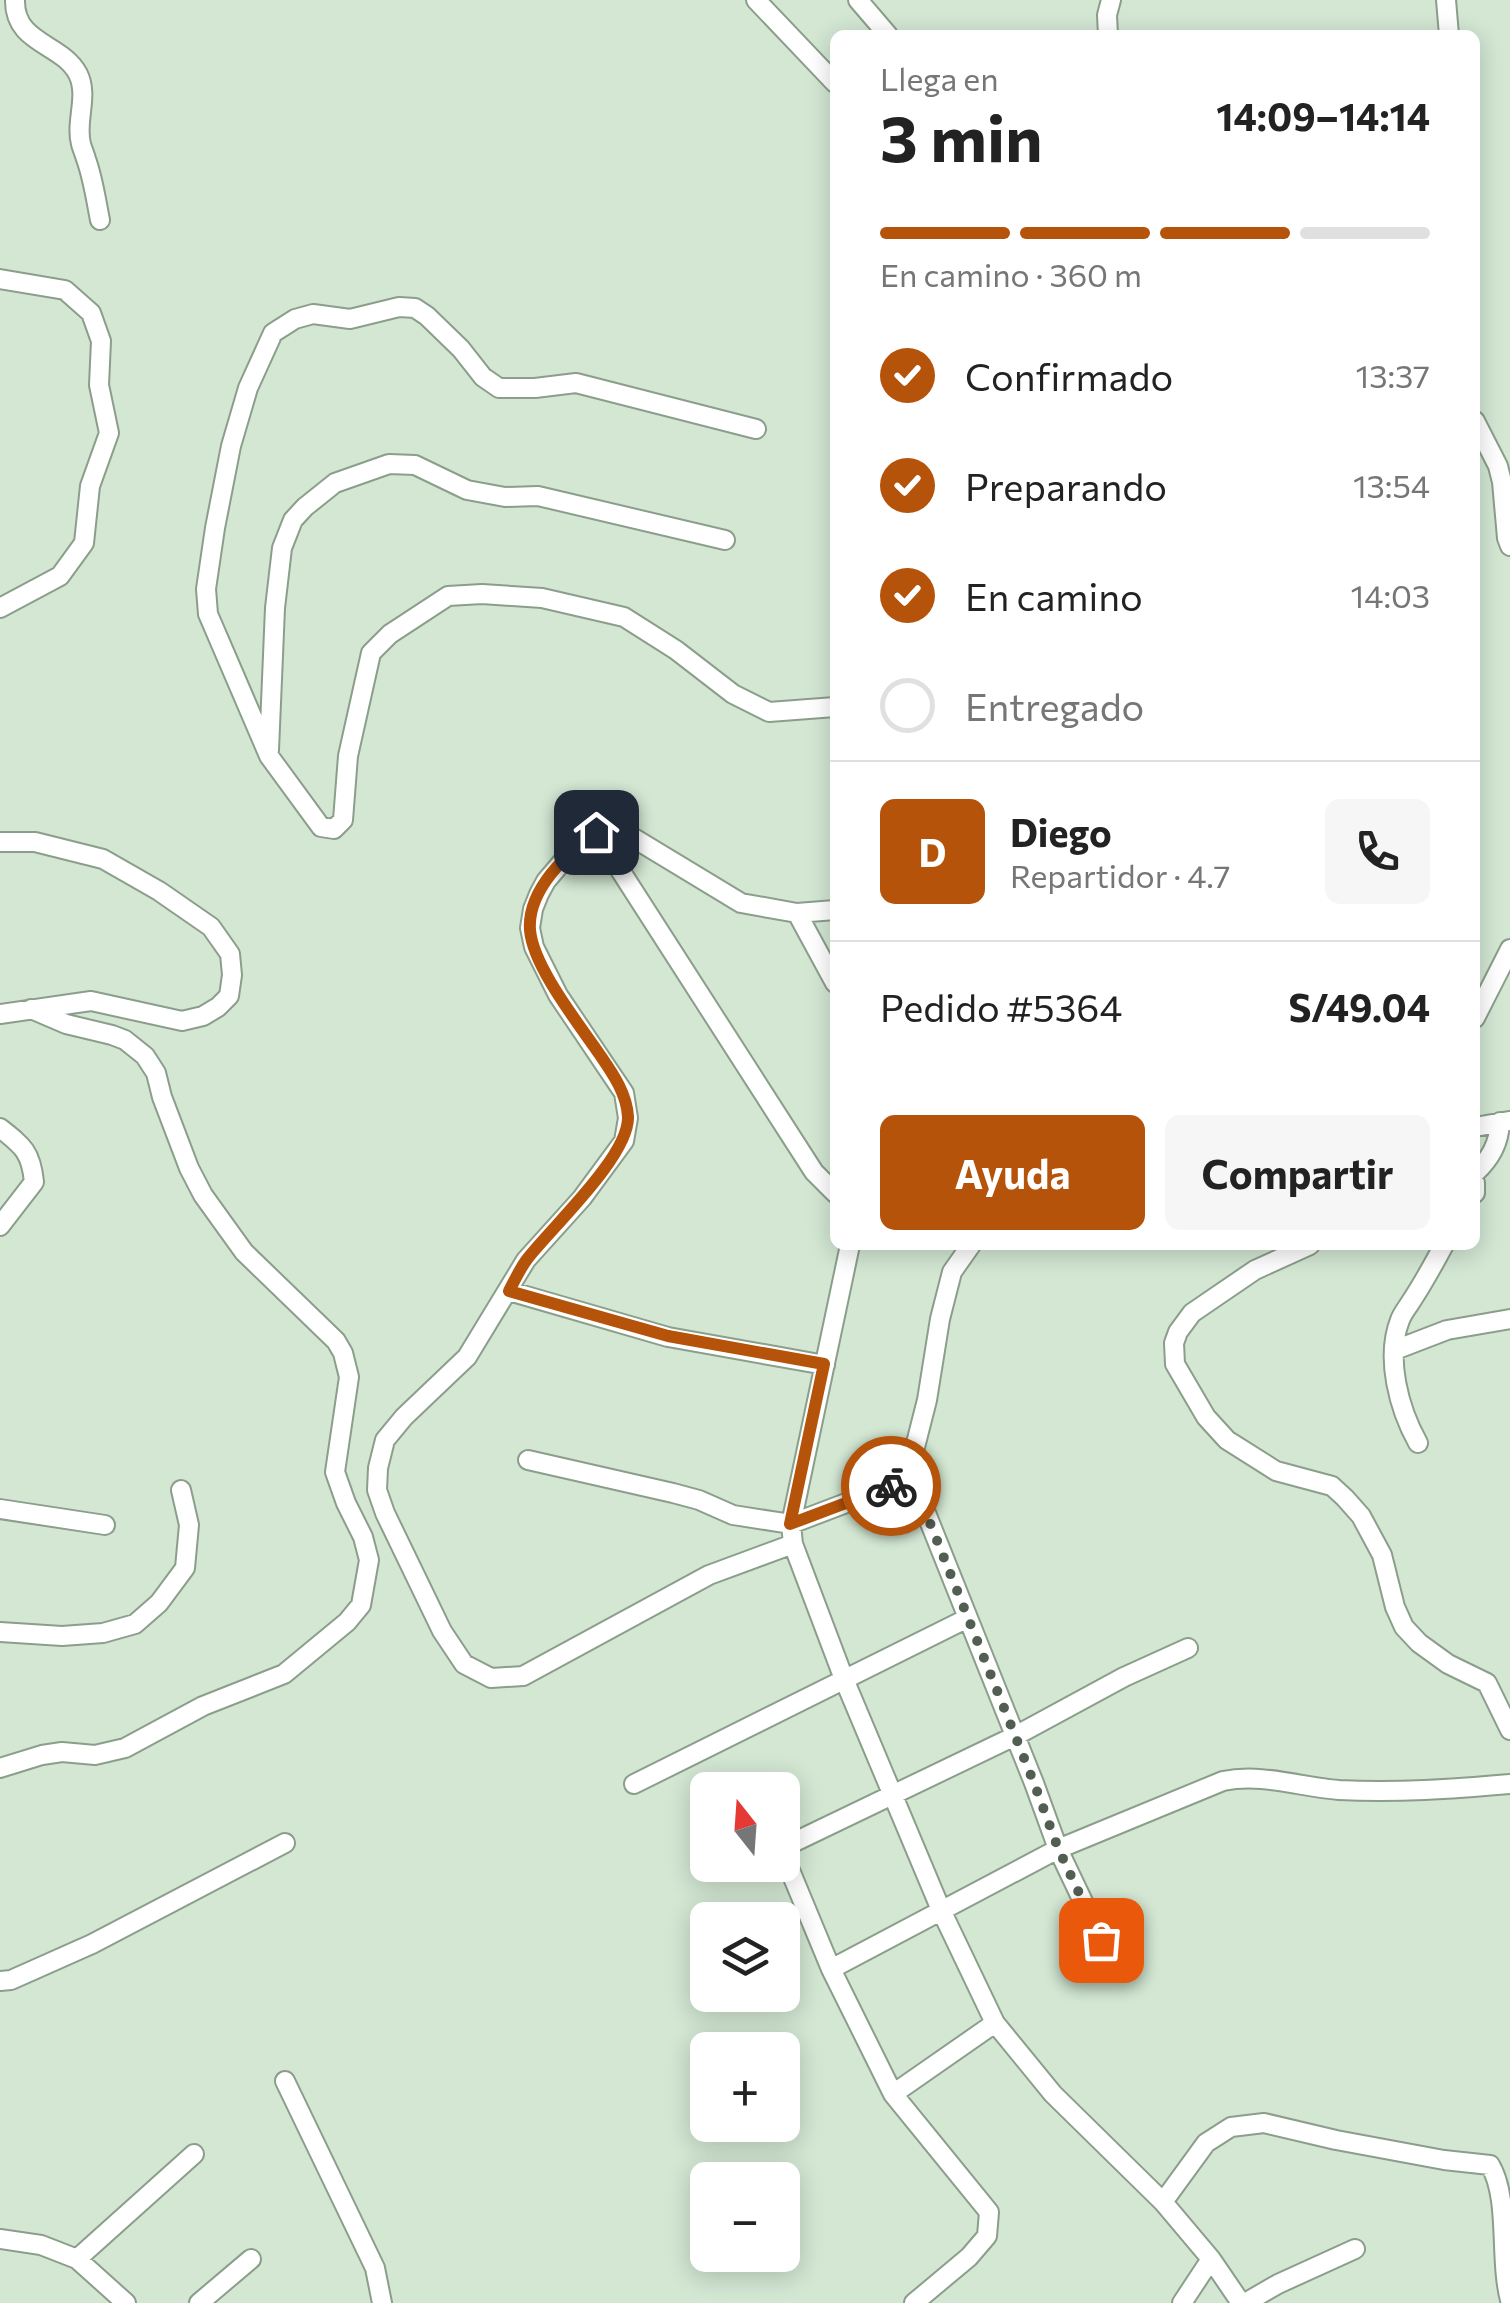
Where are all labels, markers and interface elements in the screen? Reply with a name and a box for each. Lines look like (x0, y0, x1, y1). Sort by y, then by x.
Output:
text: Llega en (880, 58, 999, 98)
text: 14:09–14:14 (1216, 92, 1430, 139)
text: 3 min (880, 96, 1043, 175)
text: En camino · 360 m (880, 254, 1142, 294)
icon: check (880, 348, 935, 403)
text: Confirmado (965, 352, 1173, 399)
text: 13:37 (1355, 355, 1430, 395)
icon: check (880, 458, 935, 513)
text: Preparando (965, 462, 1167, 509)
text: 13:54 (1353, 465, 1430, 505)
icon: check (880, 568, 935, 623)
text: En camino (965, 572, 1143, 619)
text: 14:03 (1351, 575, 1430, 615)
text: Entregado (965, 682, 1144, 729)
pin (554, 790, 639, 875)
button: phone (1325, 799, 1430, 904)
icon: home (569, 805, 624, 860)
text: Diego (1010, 808, 1112, 855)
text: D (919, 828, 946, 875)
text: Repartidor · 4.7 (1010, 855, 1230, 895)
text: Pedido #5364 (880, 983, 1122, 1030)
text: S/49.04 (1288, 983, 1430, 1030)
button: Ayuda (880, 1115, 1145, 1230)
button: Compartir (1165, 1115, 1430, 1230)
courier (841, 1436, 941, 1536)
icon: bike (864, 1459, 919, 1514)
north arrow (690, 1772, 800, 1882)
map controls (690, 1772, 800, 2272)
pin (1059, 1898, 1144, 1983)
button: layers (690, 1902, 800, 2012)
icon: bag (1074, 1913, 1129, 1968)
button: + (690, 2032, 800, 2142)
button: − (690, 2162, 800, 2272)

